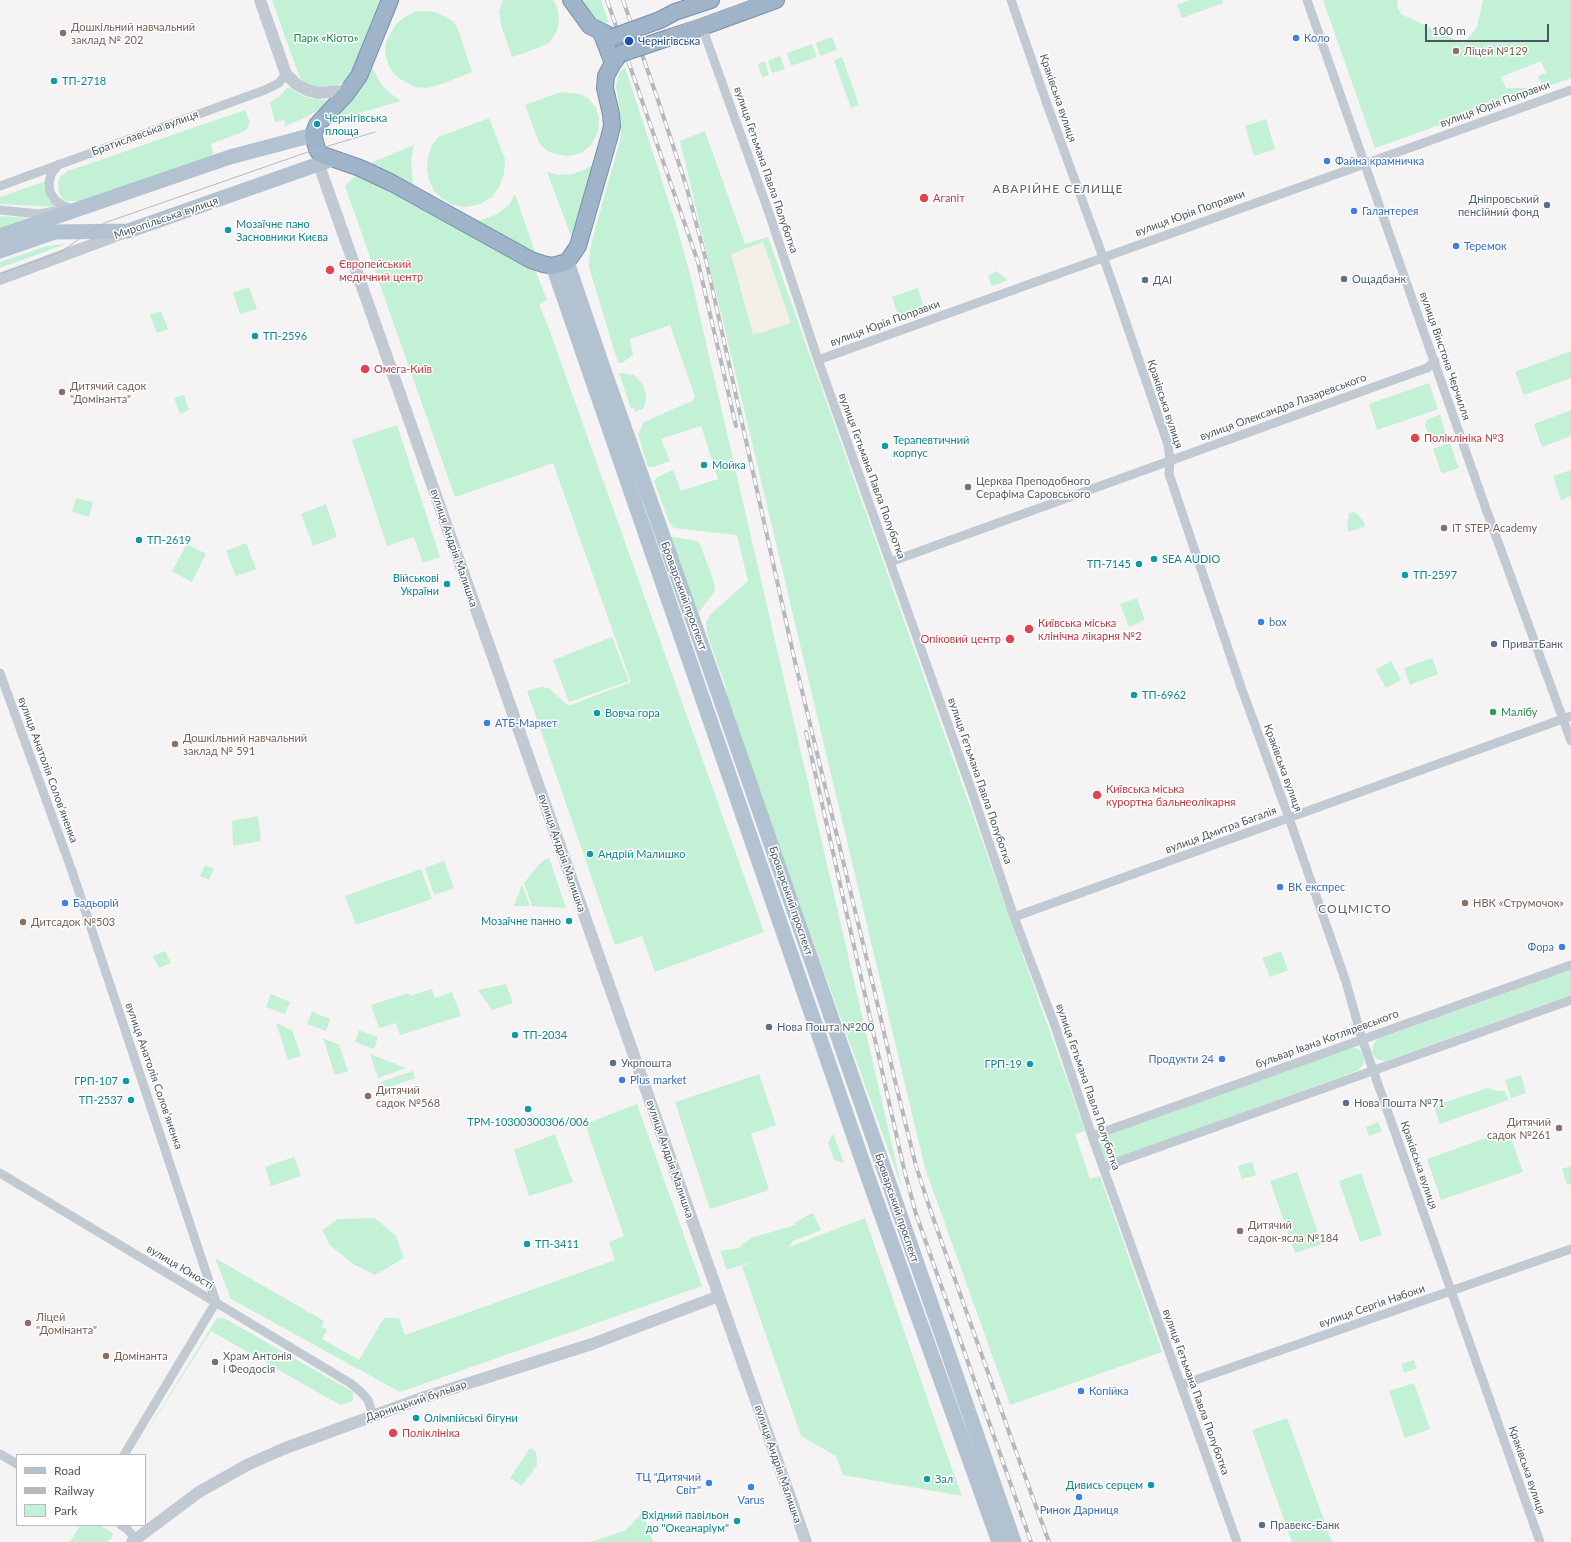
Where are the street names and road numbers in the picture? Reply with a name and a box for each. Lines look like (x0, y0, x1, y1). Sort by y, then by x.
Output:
street label: Краківська вулиця (1037, 52, 1079, 144)
street label: вулиця Юрія Поправки (1438, 78, 1552, 130)
street label: вулиця Гетьмана Павла Полуботка (731, 85, 801, 255)
street label: Братиславська вулиця (90, 108, 200, 158)
street label: вулиця Юрія Поправки (1133, 187, 1247, 239)
street label: Миропільська вулиця (112, 194, 220, 242)
street label: вулиця Вінстона Черчилля (1417, 290, 1473, 422)
street label: вулиця Юрія Поправки (828, 297, 942, 349)
street label: Краківська вулиця (1144, 358, 1186, 450)
street label: вулиця Олександра Лазаревського (1198, 371, 1368, 443)
street label: вулиця Гетьмана Павла Полуботка (836, 391, 908, 561)
street label: вулиця Андрія Малишка (428, 487, 480, 609)
street label: Броварський проспект (658, 540, 710, 652)
street label: вулиця Анатолія Соловʼяненка (15, 695, 81, 845)
street label: вулиця Гетьмана Павла Полуботка (945, 696, 1015, 866)
street label: Краківська вулиця (1261, 722, 1305, 814)
street label: вулиця Андрія Малишка (536, 792, 588, 914)
street label: вулиця Дмитра Багалія (1164, 804, 1278, 856)
street label: Броварський проспект (766, 844, 816, 958)
street label: вулиця Анатолія Соловʼяненка (123, 1001, 185, 1151)
street label: вулиця Гетьмана Павла Полуботка (1053, 1002, 1123, 1172)
street label: бульвар Івана Котляревського (1254, 1007, 1400, 1071)
street label: вулиця Андрія Малишка (644, 1098, 696, 1220)
street label: Краківська вулиця (1398, 1119, 1440, 1211)
street label: Броварський проспект (872, 1151, 922, 1265)
street label: вулиця Юності (144, 1242, 216, 1292)
street label: вулиця Сергія Набоки (1317, 1282, 1427, 1330)
street label: вулиця Гетьмана Павла Полуботка (1160, 1307, 1232, 1477)
street label: Дарницький бульвар (364, 1378, 468, 1424)
street label: вулиця Андрія Малишка (752, 1403, 804, 1525)
street label: Краківська вулиця (1506, 1424, 1548, 1516)

